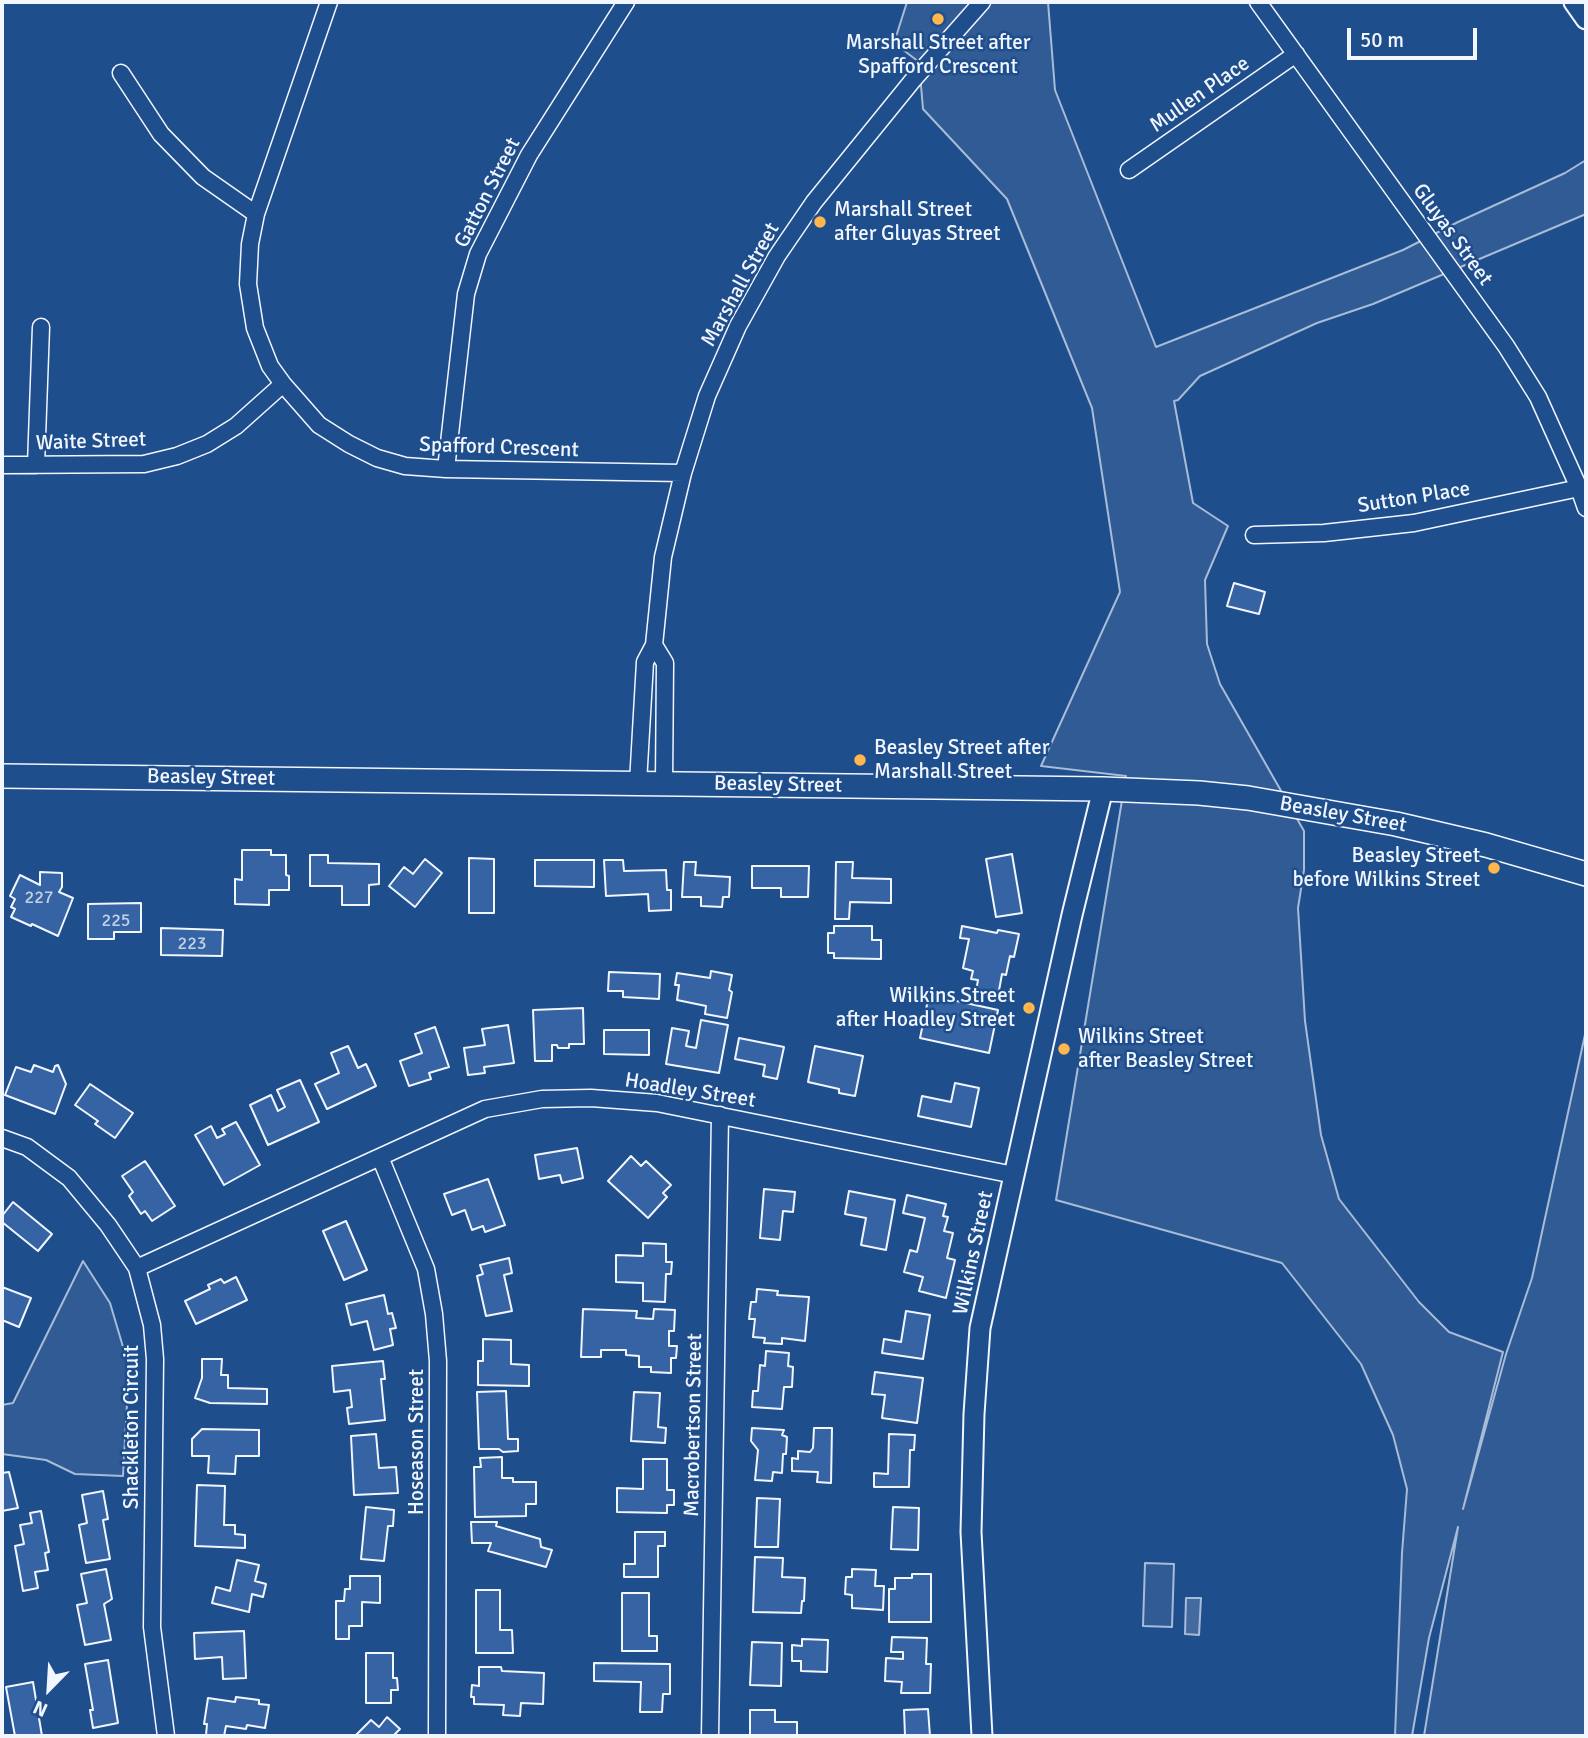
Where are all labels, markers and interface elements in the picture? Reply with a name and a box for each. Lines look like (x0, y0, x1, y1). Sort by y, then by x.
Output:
marker: Marshall Street after Spafford Crescent (930, 11, 946, 27)
scale bar (1350, 14, 1480, 58)
text: 50 m (1360, 27, 1404, 53)
place label: Marshall Street after Spafford Crescent (845, 30, 1031, 80)
street label: Mullen Place (1145, 51, 1255, 139)
street label: Gatton Street (450, 134, 526, 252)
street label: Gluyas Street (1407, 179, 1497, 291)
place label: Marshall Street after Gluyas Street (834, 197, 1001, 247)
marker: Marshall Street after Gluyas Street (812, 214, 828, 230)
street label: Marshall Street (697, 219, 785, 351)
street label: Waite Street (35, 427, 147, 457)
street label: Spafford Crescent (419, 433, 579, 463)
street label: Sutton Place (1356, 477, 1472, 519)
place label: Beasley Street after Marshall Street (874, 735, 1049, 785)
marker: Beasley Street after Marshall Street (852, 752, 868, 768)
street label: Beasley Street (147, 764, 275, 792)
street label: Beasley Street (714, 771, 842, 799)
street label: Beasley Street (1278, 791, 1408, 839)
place label: Beasley Street before Wilkins Street (1292, 843, 1480, 893)
marker: Beasley Street before Wilkins Street (1486, 860, 1502, 876)
house number: 227 (24, 887, 54, 909)
house number: 225 (101, 910, 131, 932)
house number: 223 (177, 933, 207, 955)
place label: Wilkins Street after Hoadley Street (836, 983, 1015, 1033)
marker: Wilkins Street after Hoadley Street (1021, 1000, 1037, 1016)
place label: Wilkins Street after Beasley Street (1078, 1024, 1253, 1074)
marker: Wilkins Street after Beasley Street (1056, 1041, 1072, 1057)
street label: Hoadley Street (623, 1068, 757, 1114)
street label: Wilkins Street (949, 1189, 999, 1317)
street label: Macrobertson Street (680, 1333, 708, 1517)
street label: Shackleton Circuit (119, 1345, 145, 1509)
street label: Hoseason Street (404, 1369, 430, 1515)
north arrow (14, 1654, 84, 1724)
text: N (30, 1695, 51, 1722)

